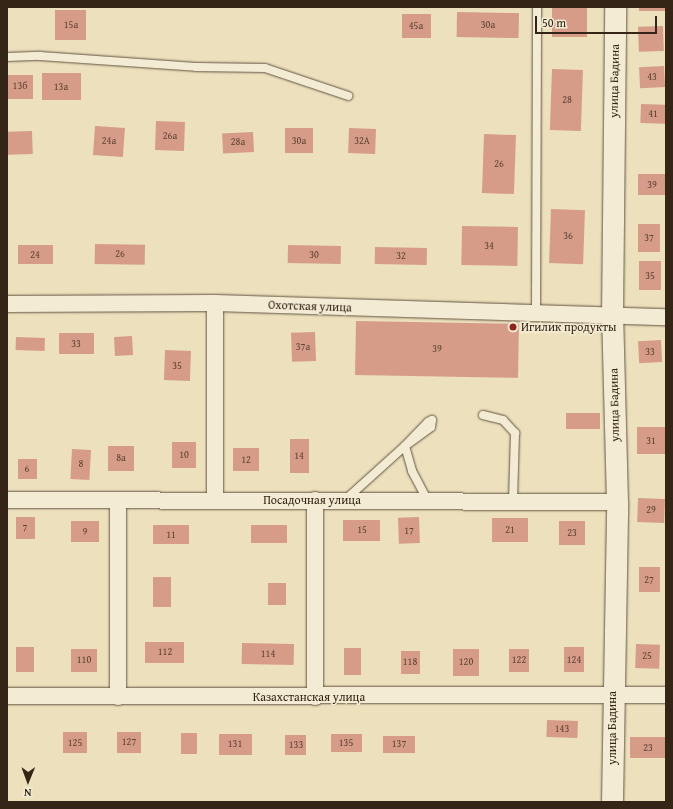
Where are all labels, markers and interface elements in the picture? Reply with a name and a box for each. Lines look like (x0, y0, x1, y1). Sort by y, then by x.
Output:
scale bar (537, 8, 659, 34)
text: 50 m (542, 14, 566, 31)
house number: 15а (64, 19, 78, 31)
house number: 30а (481, 19, 495, 31)
house number: 45а (409, 20, 423, 32)
street label: улица Бадина (606, 44, 622, 118)
house number: 43 (647, 71, 657, 83)
house number: 13б (13, 80, 27, 92)
house number: 13а (54, 81, 68, 93)
house number: 28 (562, 94, 572, 106)
house number: 41 (648, 108, 658, 120)
house number: 26а (163, 130, 177, 142)
house number: 24а (102, 135, 116, 147)
house number: 30а (292, 135, 306, 147)
house number: 32А (354, 135, 370, 147)
house number: 28а (231, 136, 245, 148)
house number: 26 (494, 158, 504, 170)
house number: 39 (647, 179, 657, 191)
house number: 36 (563, 230, 573, 242)
house number: 37 (644, 232, 654, 244)
house number: 34 (484, 240, 494, 252)
house number: 26 (115, 248, 125, 260)
house number: 24 (30, 249, 40, 261)
house number: 30 (309, 249, 319, 261)
house number: 32 (396, 250, 406, 262)
house number: 35 (645, 270, 655, 282)
street label: Охотская улица (268, 297, 352, 315)
place label: Игилик продукты (521, 320, 616, 334)
marker: Игилик продукты (508, 322, 518, 332)
house number: 33 (71, 338, 81, 350)
house number: 37а (296, 341, 310, 353)
house number: 39 (432, 343, 442, 355)
house number: 33 (645, 346, 655, 358)
house number: 35 (172, 360, 182, 372)
street label: улица Бадина (606, 368, 622, 442)
house number: 31 (646, 435, 656, 447)
house number: 10 (179, 449, 189, 461)
house number: 14 (294, 450, 304, 462)
house number: 8а (116, 452, 126, 464)
house number: 12 (241, 454, 251, 466)
house number: 8 (79, 458, 83, 470)
house number: 6 (25, 463, 29, 475)
street label: Посадочная улица (263, 493, 361, 507)
house number: 29 (646, 504, 656, 516)
house number: 7 (23, 522, 27, 534)
house number: 15 (357, 524, 367, 536)
house number: 21 (505, 524, 515, 536)
house number: 17 (404, 525, 414, 537)
house number: 9 (83, 526, 87, 538)
house number: 23 (567, 527, 577, 539)
house number: 11 (166, 529, 176, 541)
house number: 27 (644, 574, 654, 586)
house number: 112 (158, 646, 172, 658)
house number: 114 (261, 648, 275, 660)
house number: 25 (642, 650, 652, 662)
house number: 110 (77, 654, 91, 666)
house number: 122 (512, 654, 526, 666)
house number: 124 (567, 654, 581, 666)
house number: 118 (403, 656, 417, 668)
house number: 120 (459, 656, 473, 668)
street label: Казахстанская улица (253, 690, 365, 704)
street label: улица Бадина (605, 691, 619, 765)
house number: 143 (555, 723, 569, 735)
house number: 127 (122, 736, 136, 748)
house number: 125 (68, 737, 82, 749)
house number: 135 (339, 737, 353, 749)
house number: 131 (228, 738, 242, 750)
house number: 137 (392, 738, 406, 750)
house number: 133 (289, 739, 303, 751)
house number: 23 (643, 742, 653, 754)
north arrow (8, 761, 48, 801)
text: N (24, 785, 32, 801)

